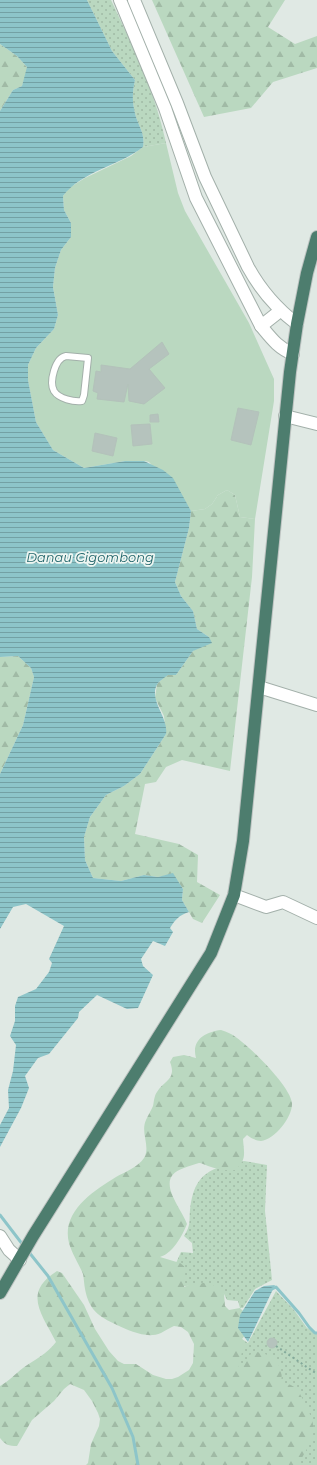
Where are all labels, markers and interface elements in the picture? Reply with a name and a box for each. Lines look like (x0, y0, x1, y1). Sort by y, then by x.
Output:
water label: Danau Cigombong (26, 549, 154, 565)

